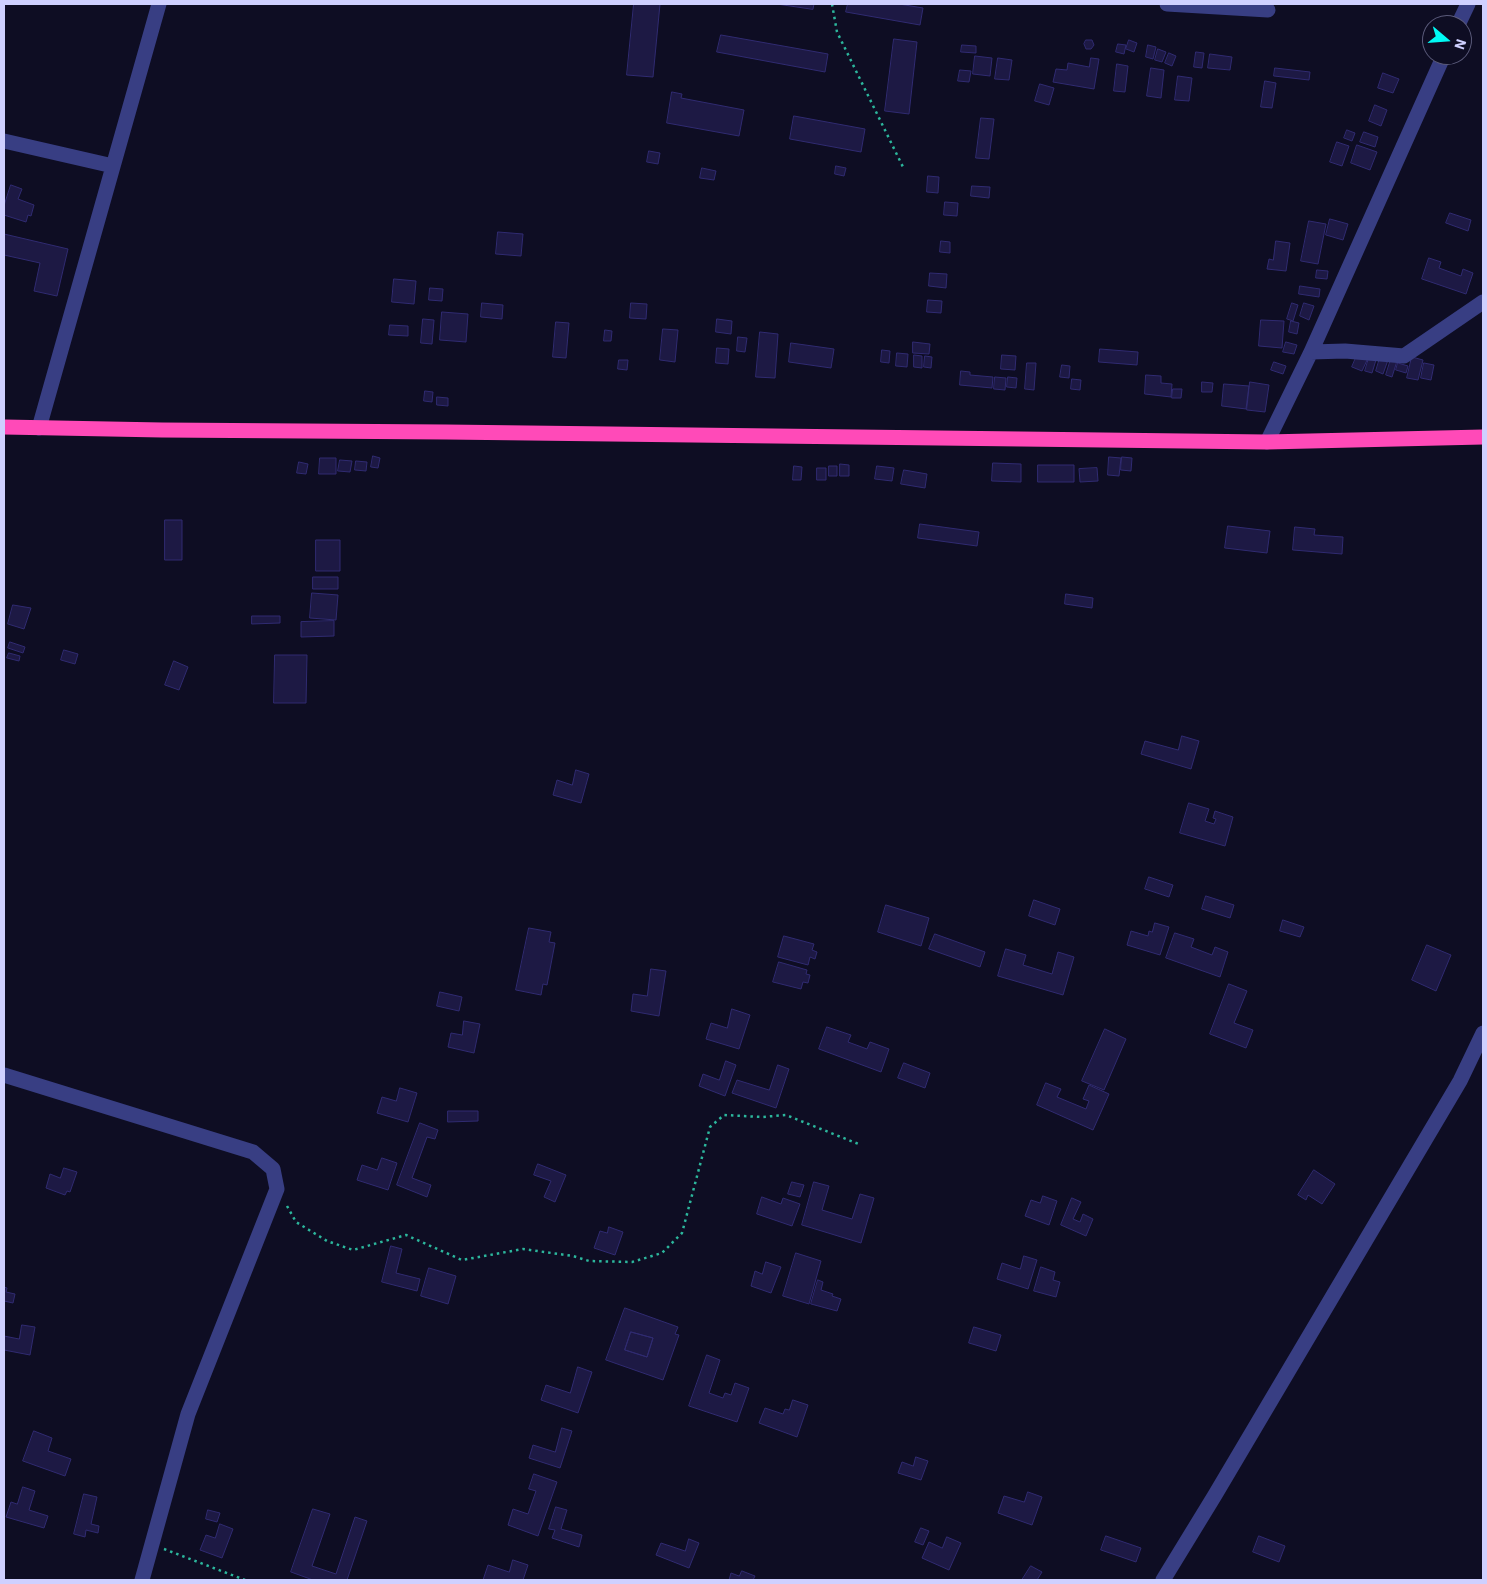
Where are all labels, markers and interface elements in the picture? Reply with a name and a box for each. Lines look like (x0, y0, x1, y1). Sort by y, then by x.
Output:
north arrow (1422, 15, 1472, 65)
text: N (1450, 37, 1470, 52)

